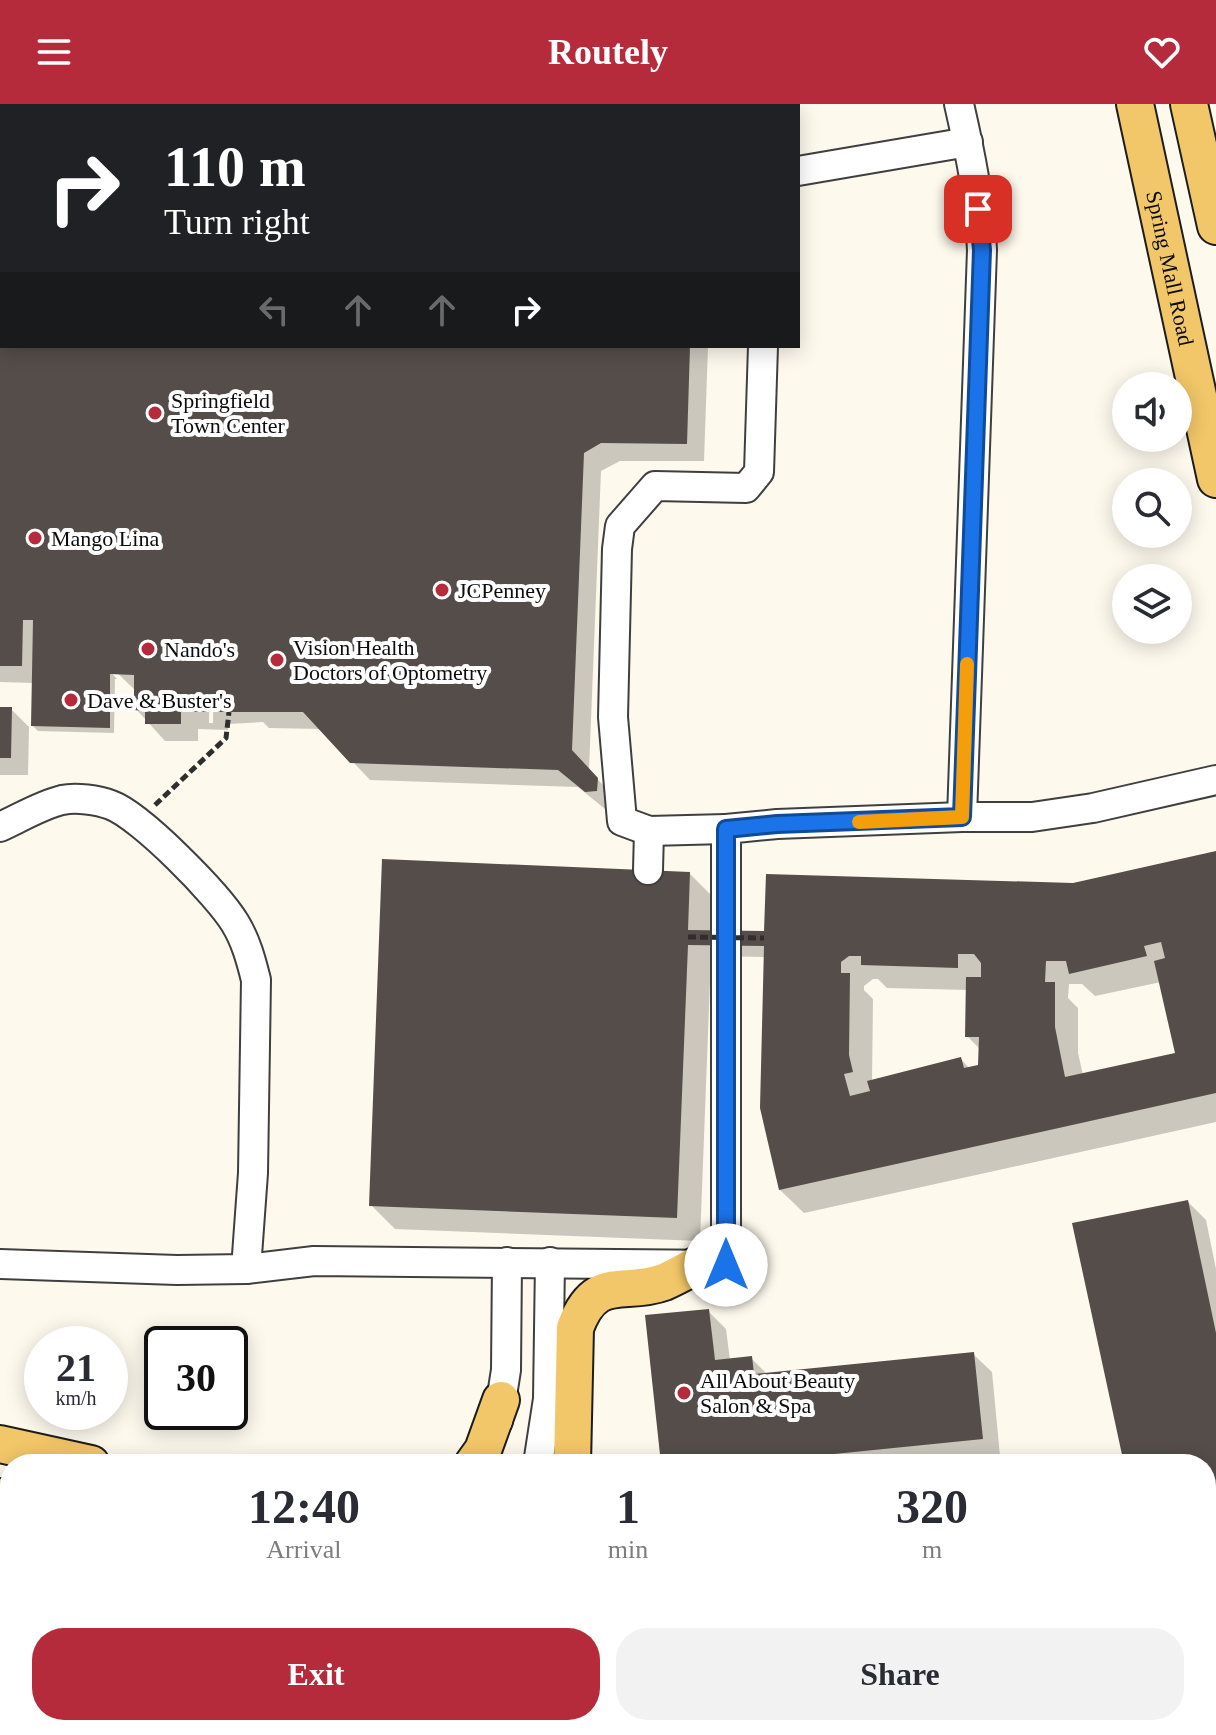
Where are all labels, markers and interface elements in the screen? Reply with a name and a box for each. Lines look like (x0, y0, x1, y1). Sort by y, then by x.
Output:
icon: menu (32, 30, 76, 74)
icon: heart (1140, 30, 1184, 74)
text: Routely (548, 32, 668, 72)
icon: right (32, 136, 136, 240)
text: 110 m (164, 136, 306, 198)
pin (944, 175, 1012, 243)
icon: arrive (956, 187, 1000, 231)
street label: Spring Mall Road (1141, 189, 1199, 348)
text: Turn right (164, 202, 310, 242)
icon: left (252, 288, 296, 332)
icon: ahead (336, 288, 380, 332)
icon: ahead (420, 288, 464, 332)
icon: right (504, 288, 548, 332)
map controls (1112, 372, 1192, 644)
button: sound (1112, 372, 1192, 452)
place label: Springfield Town Center (171, 388, 286, 438)
marker: Springfield Town Center (146, 404, 164, 422)
button: search (1112, 468, 1192, 548)
place label: Mango Lina (51, 526, 159, 551)
marker: Mango Lina (26, 529, 44, 547)
button: layers (1112, 564, 1192, 644)
place label: JCPenney (458, 578, 546, 603)
marker: JCPenney (433, 581, 451, 599)
place label: Vision Health Doctors of Optometry (293, 635, 487, 685)
place label: Nando's (164, 637, 235, 662)
marker: Nando's (139, 640, 157, 658)
marker: Vision Health Doctors of Optometry (268, 651, 286, 669)
place label: Dave & Buster's (87, 688, 232, 713)
marker: Dave & Buster's (62, 691, 80, 709)
position arrow (684, 1223, 768, 1307)
speed limit sign: 30 (144, 1326, 248, 1430)
text: 21 (56, 1345, 96, 1390)
place label: All About Beauty Salon & Spa (700, 1368, 855, 1418)
marker: All About Beauty Salon & Spa (675, 1384, 693, 1402)
text: km/h (55, 1387, 97, 1409)
text: 12:40 (248, 1480, 360, 1533)
text: 1 (616, 1480, 640, 1533)
text: 320 (896, 1480, 968, 1533)
text: Arrival (266, 1535, 341, 1564)
text: min (608, 1535, 648, 1564)
text: m (922, 1535, 942, 1564)
button: Exit (32, 1628, 600, 1720)
button: Share (616, 1628, 1184, 1720)

